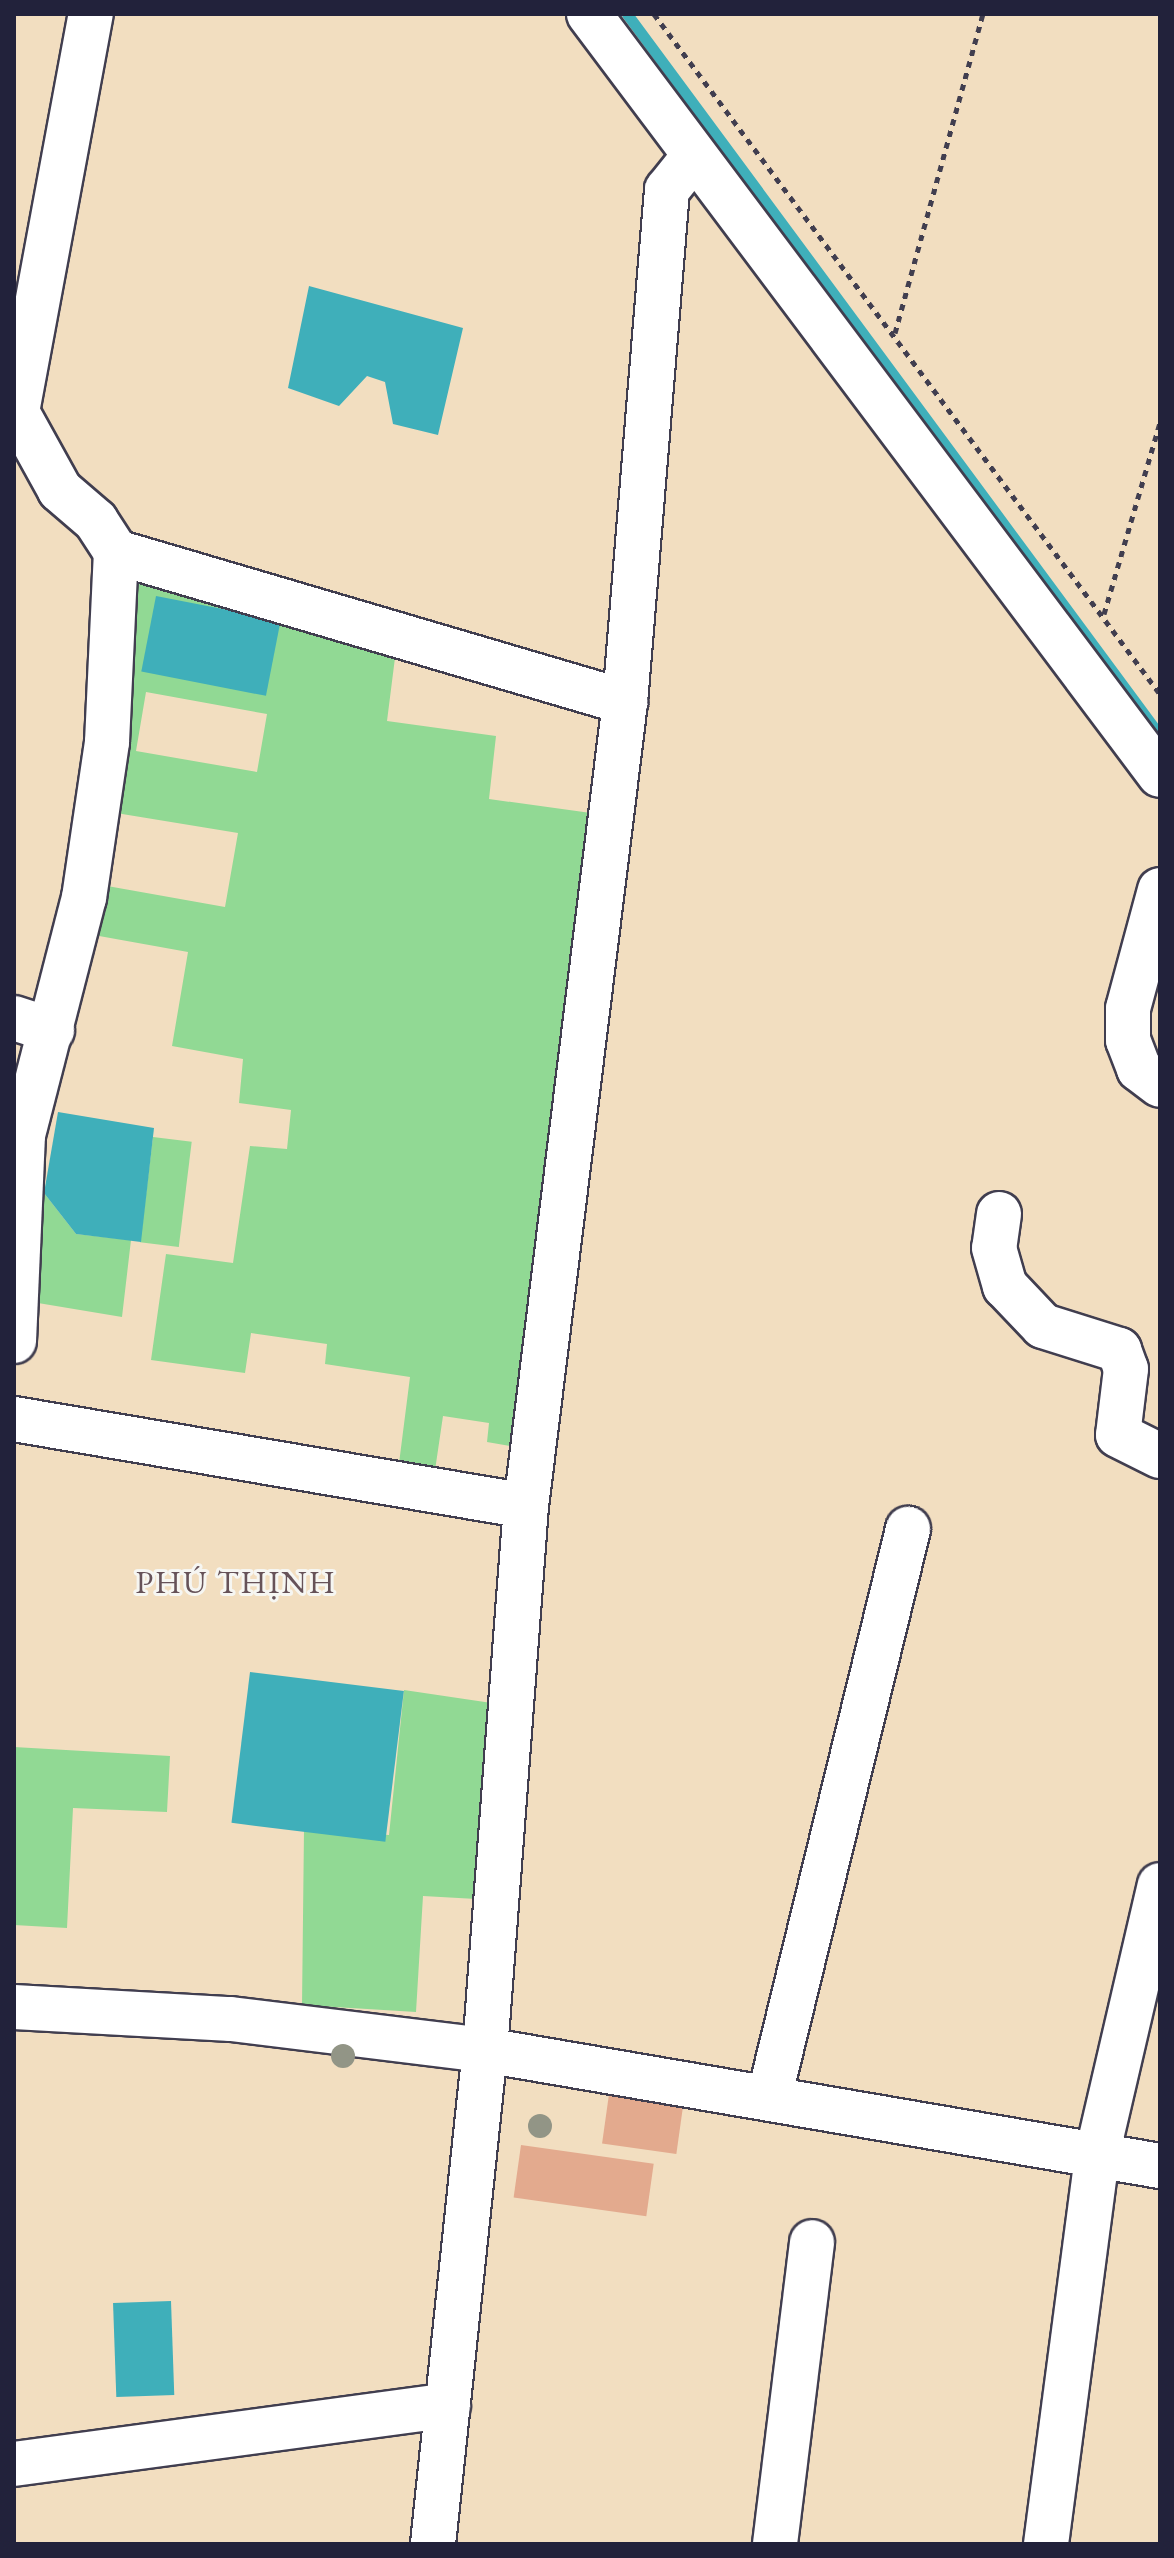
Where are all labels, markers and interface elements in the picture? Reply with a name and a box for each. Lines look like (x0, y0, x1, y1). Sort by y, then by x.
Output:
district label: PHÚ THỊNH (135, 1563, 337, 1601)

